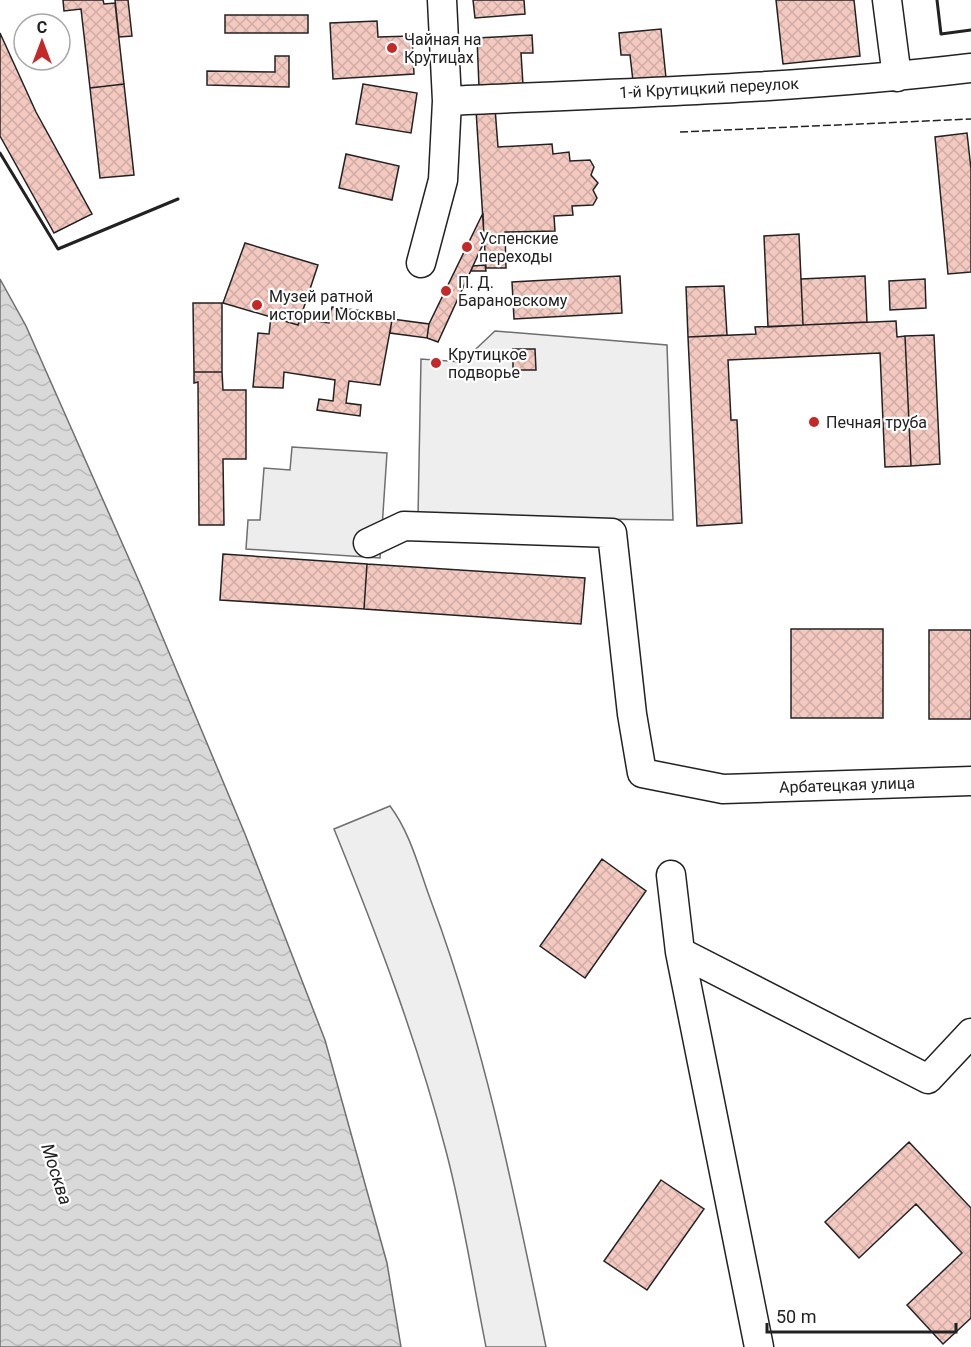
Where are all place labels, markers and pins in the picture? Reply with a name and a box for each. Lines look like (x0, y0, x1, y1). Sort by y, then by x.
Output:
place label: Чайная на Крутицах (404, 30, 482, 67)
marker: Чайная на Крутицах (385, 41, 399, 55)
place label: Успенские переходы (479, 229, 559, 266)
marker: Успенские переходы (460, 240, 474, 254)
place label: П. Д. Барановскому (458, 273, 568, 310)
marker: П. Д. Барановскому (439, 284, 453, 298)
place label: Музей ратной истории Москвы (269, 287, 396, 324)
marker: Музей ратной истории Москвы (250, 298, 264, 312)
place label: Крутицкое подворье (448, 345, 527, 382)
marker: Крутицкое подворье (429, 356, 443, 370)
place label: Печная труба (826, 413, 927, 432)
marker: Печная труба (807, 415, 821, 429)

